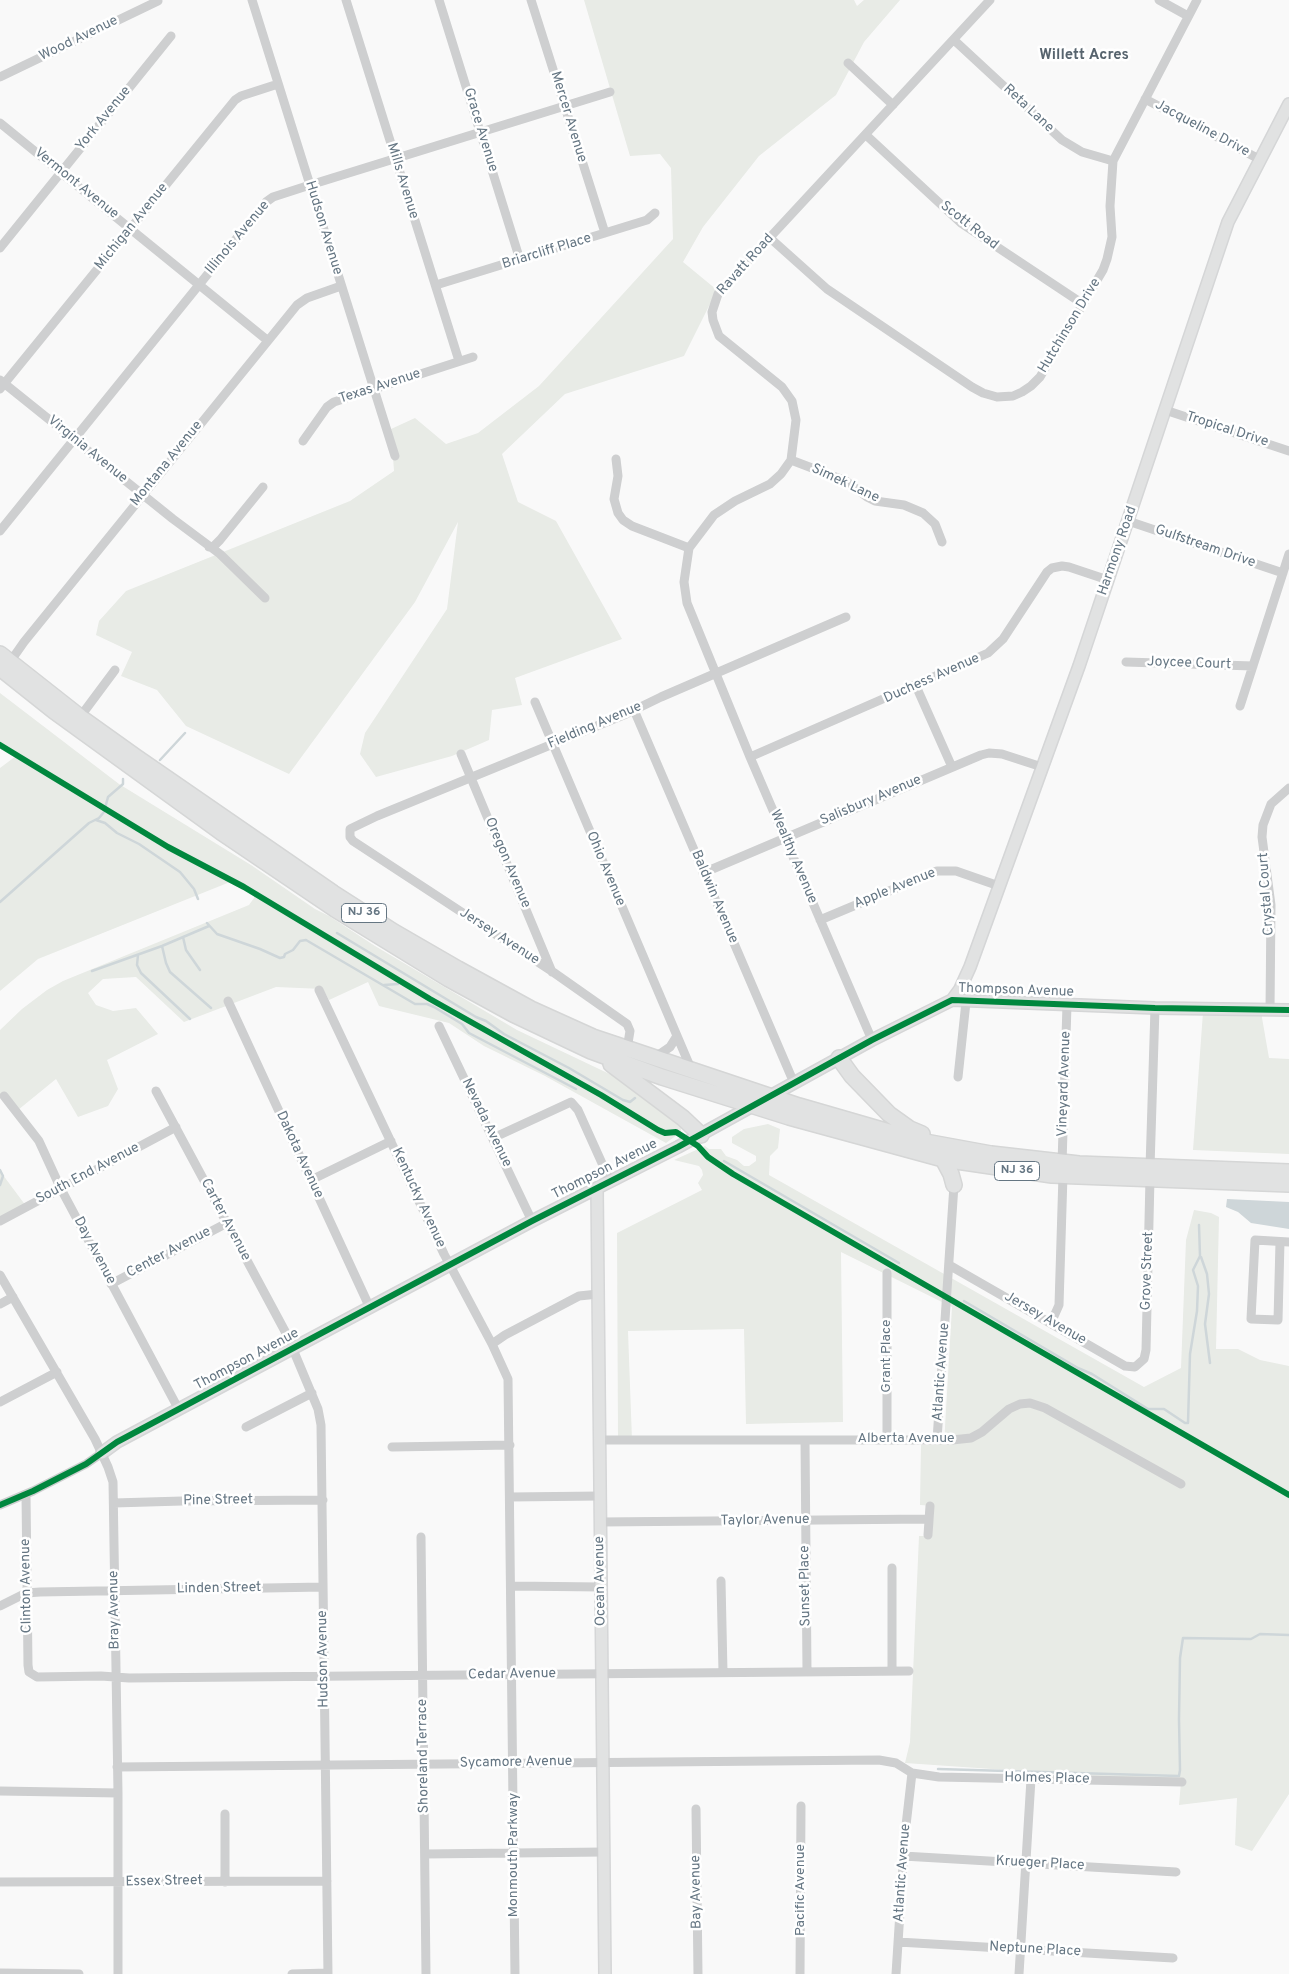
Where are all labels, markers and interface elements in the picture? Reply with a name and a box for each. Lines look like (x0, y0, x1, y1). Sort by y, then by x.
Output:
street label: Wood Avenue (37, 13, 121, 65)
district label: Willett Acres (1039, 47, 1129, 65)
street label: Mercer Avenue (546, 69, 590, 165)
street label: Reta Lane (999, 81, 1057, 137)
street label: York Avenue (73, 83, 135, 155)
street label: Grace Avenue (459, 86, 501, 174)
street label: Jacqueline Drive (1152, 97, 1252, 161)
street label: Mills Avenue (382, 141, 422, 221)
street label: Vermont Avenue (30, 145, 122, 223)
street label: Hudson Avenue (301, 179, 345, 277)
street label: Michigan Avenue (92, 180, 172, 274)
street label: Illinois Avenue (202, 198, 274, 278)
street label: Scott Road (937, 198, 1001, 254)
street label: Briarcliff Place (500, 230, 594, 274)
street label: Ravatt Road (714, 231, 778, 299)
street label: Hutchinson Drive (1035, 276, 1105, 376)
street label: Texas Avenue (337, 366, 423, 408)
street label: Tropical Drive (1184, 409, 1270, 451)
street label: Virginia Avenue (44, 413, 130, 487)
street label: Montana Avenue (127, 418, 207, 510)
street label: Simek Lane (808, 461, 882, 507)
street label: Harmony Road (1095, 504, 1141, 598)
street label: Gulfstream Drive (1153, 522, 1257, 572)
street label: Duchess Avenue (882, 650, 982, 708)
street label: Joycee Court (1147, 654, 1231, 674)
street label: Fielding Avenue (546, 699, 644, 753)
street label: Salisbury Avenue (818, 772, 924, 830)
street label: Wealthy Avenue (766, 808, 820, 906)
street label: Oregon Avenue (480, 815, 534, 911)
street label: Ohio Avenue (582, 829, 628, 909)
street label: Baldwin Avenue (687, 848, 741, 946)
street label: Crystal Court (1256, 852, 1278, 936)
street label: Apple Avenue (852, 865, 938, 913)
road number: NJ 36 (342, 904, 386, 922)
street label: Jersey Avenue (456, 905, 542, 969)
street label: Thompson Avenue (958, 981, 1074, 1001)
street label: Vineyard Avenue (1055, 1031, 1075, 1137)
street label: Nevada Avenue (457, 1076, 515, 1170)
street label: Dakota Avenue (272, 1109, 326, 1201)
street label: Thompson Avenue (550, 1136, 660, 1204)
street label: South End Avenue (34, 1140, 142, 1208)
street label: Kentucky Avenue (387, 1145, 449, 1251)
road number: NJ 36 (994, 1162, 1040, 1180)
street label: Carter Avenue (196, 1176, 254, 1264)
street label: Day Avenue (69, 1214, 119, 1288)
street label: Center Avenue (124, 1224, 214, 1282)
street label: Grove Street (1138, 1231, 1158, 1311)
street label: Jersey Avenue (1001, 1289, 1089, 1349)
street label: Grant Place (879, 1319, 895, 1393)
street label: Atlantic Avenue (930, 1322, 954, 1422)
street label: Thompson Avenue (192, 1325, 302, 1395)
street label: Alberta Avenue (857, 1431, 955, 1447)
street label: Pine Street (183, 1492, 253, 1510)
street label: Taylor Avenue (720, 1512, 810, 1530)
street label: Ocean Avenue (592, 1536, 610, 1626)
street label: Clinton Avenue (18, 1538, 36, 1634)
street label: Sunset Place (797, 1545, 815, 1627)
street label: Bray Avenue (106, 1570, 124, 1650)
street label: Linden Street (176, 1580, 262, 1598)
street label: Hudson Avenue (315, 1610, 333, 1708)
street label: Cedar Avenue (468, 1666, 556, 1684)
street label: Shoreland Terrace (415, 1699, 433, 1813)
street label: Sycamore Avenue (460, 1754, 572, 1772)
street label: Holmes Place (1004, 1770, 1090, 1788)
street label: Monmouth Parkway (506, 1793, 522, 1917)
street label: Atlantic Avenue (891, 1823, 915, 1923)
street label: Pacific Avenue (793, 1844, 809, 1936)
street label: Krueger Place (995, 1853, 1085, 1875)
street label: Bay Avenue (688, 1855, 706, 1929)
street label: Essex Street (125, 1873, 203, 1891)
street label: Neptune Place (989, 1939, 1081, 1961)

